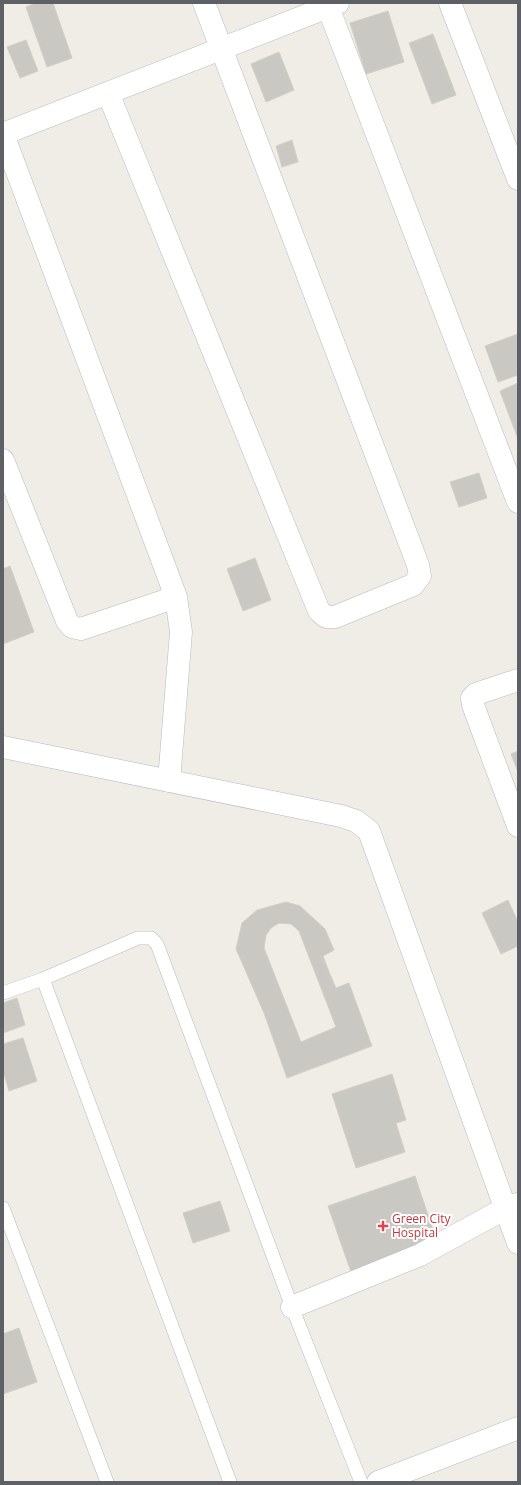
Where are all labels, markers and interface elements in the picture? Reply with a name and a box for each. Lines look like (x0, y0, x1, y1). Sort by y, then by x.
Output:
place label: Green City Hospital (392, 1210, 451, 1241)
marker: Green City Hospital (377, 1220, 389, 1232)

